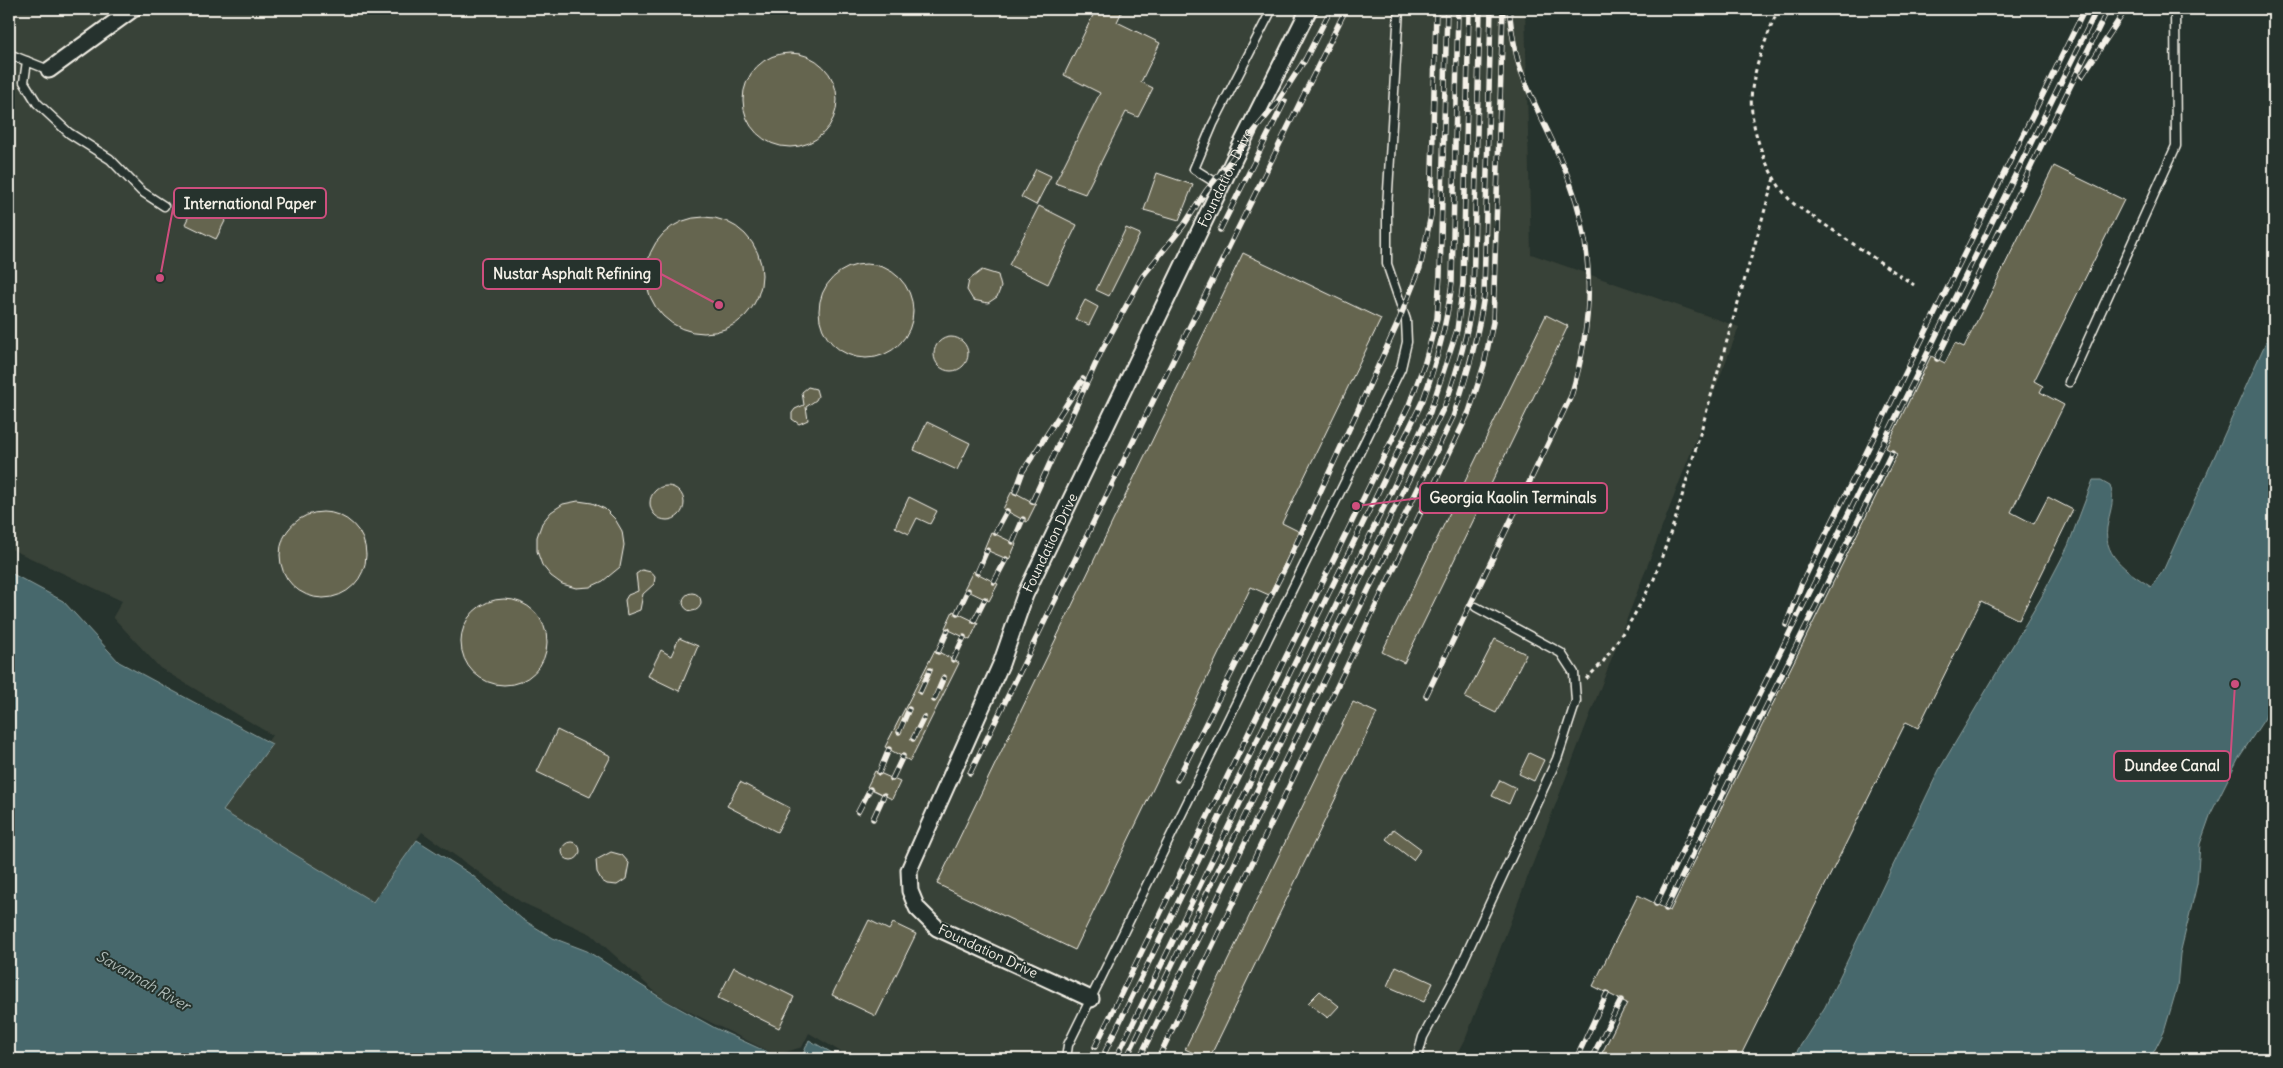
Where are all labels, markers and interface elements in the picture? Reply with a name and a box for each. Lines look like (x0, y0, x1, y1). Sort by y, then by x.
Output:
street label: Foundation Drive (1194, 125, 1257, 230)
callout: International Paper (174, 188, 326, 218)
text: International Paper (184, 194, 317, 214)
callout: Nustar Asphalt Refining (483, 259, 661, 289)
text: Nustar Asphalt Refining (493, 264, 651, 284)
callout: Georgia Kaolin Terminals (1420, 483, 1607, 513)
text: Georgia Kaolin Terminals (1429, 488, 1597, 508)
street label: Foundation Drive (1019, 490, 1082, 595)
callout: Dundee Canal (2114, 751, 2230, 781)
text: Dundee Canal (2124, 756, 2220, 775)
street label: Foundation Drive (935, 920, 1041, 982)
water label: Savannah River (93, 946, 195, 1016)

